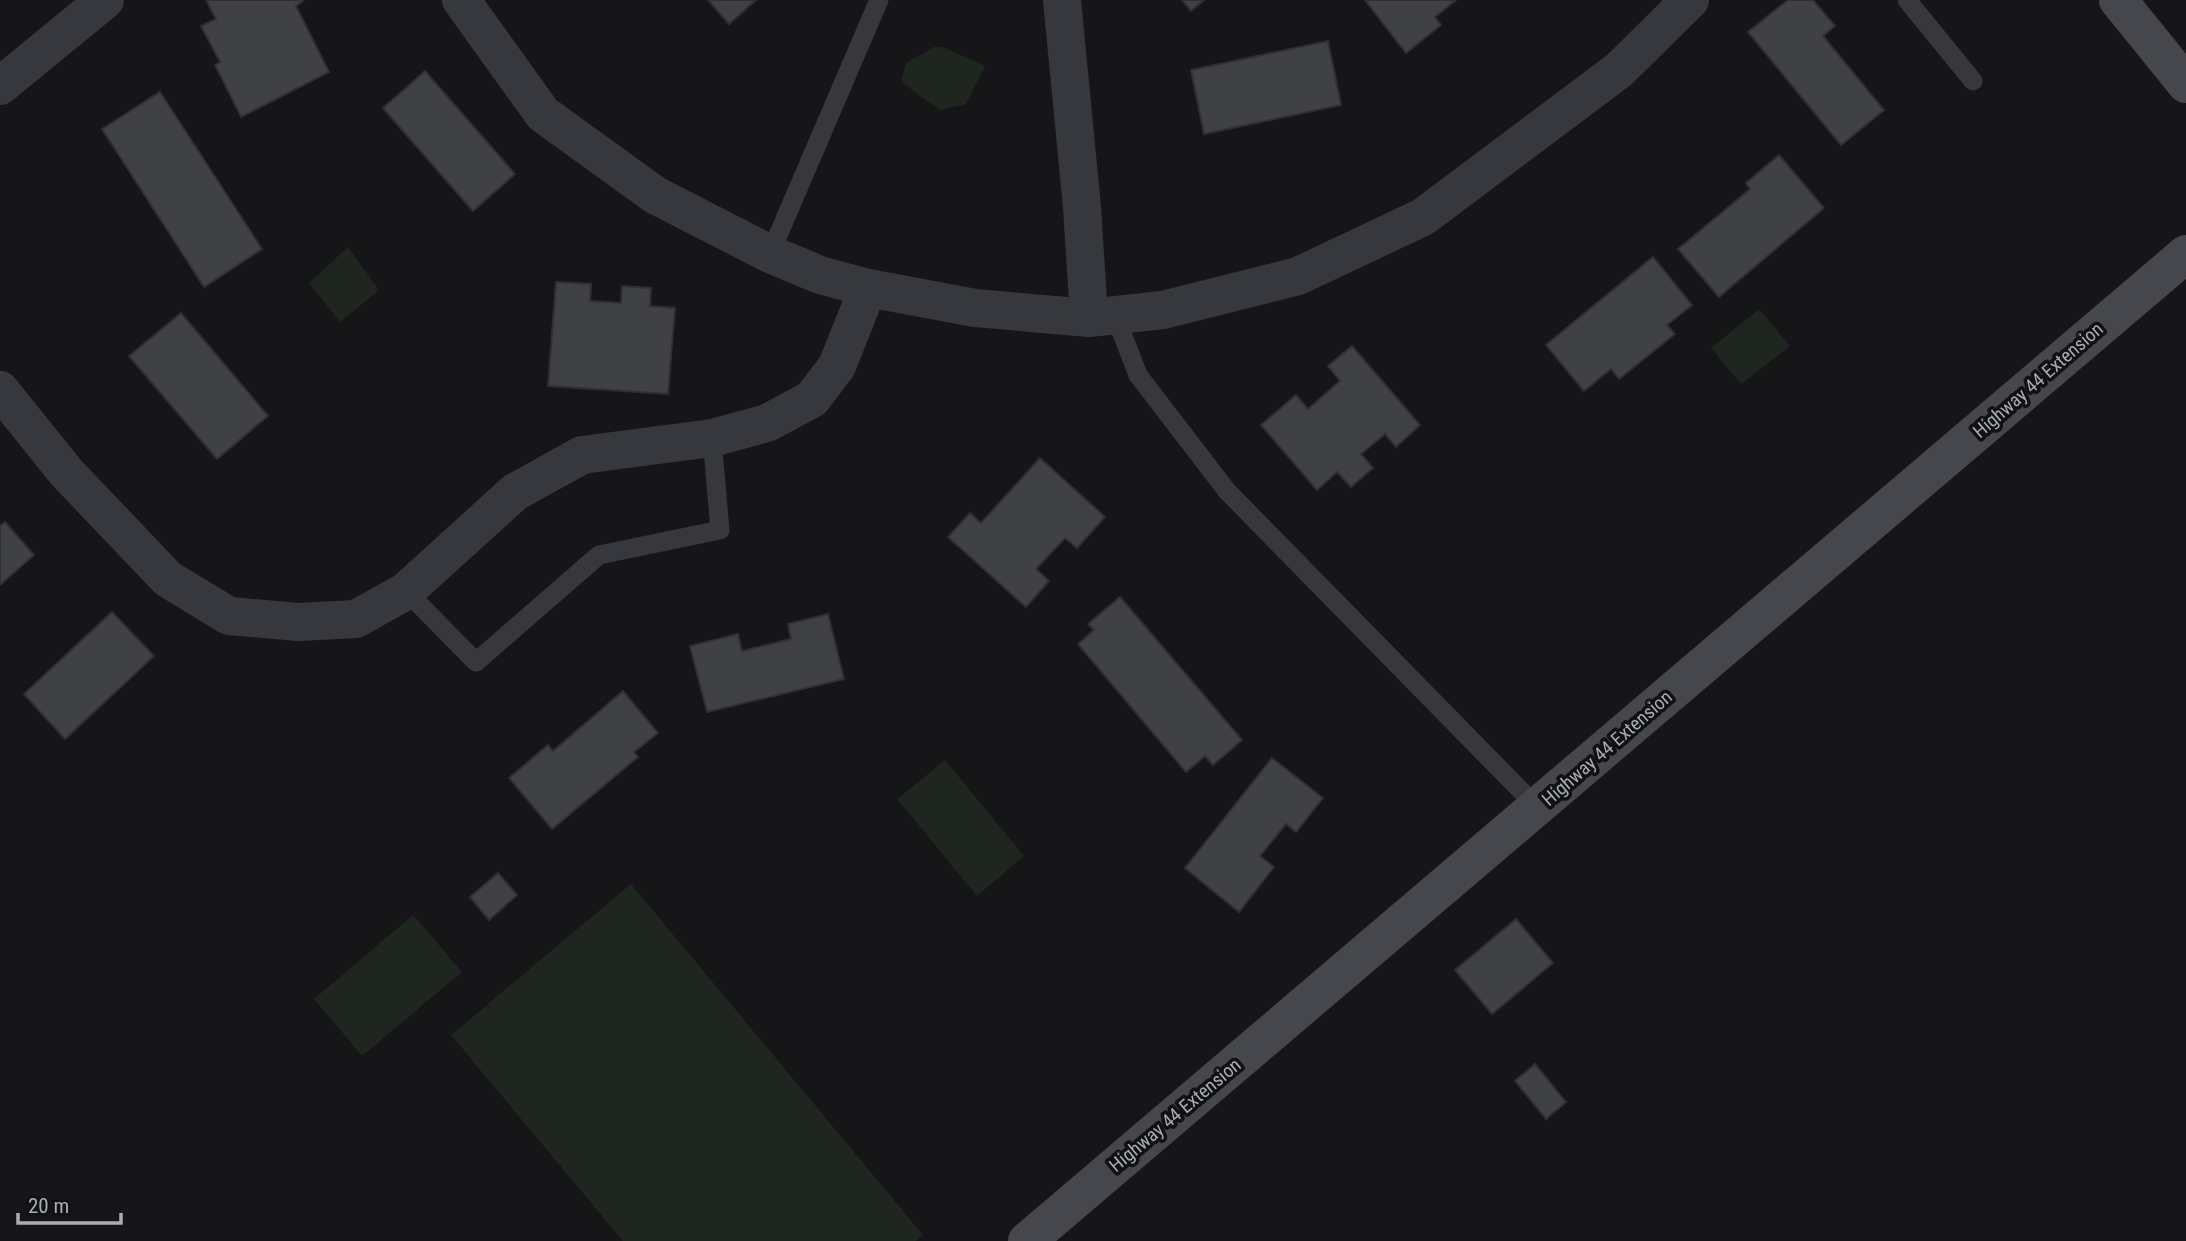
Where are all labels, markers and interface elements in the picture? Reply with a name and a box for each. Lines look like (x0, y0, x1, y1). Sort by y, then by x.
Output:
street label: Highway 44 Extension (1968, 317, 2108, 443)
street label: Highway 44 Extension (1537, 685, 1677, 811)
street label: Highway 44 Extension (1105, 1053, 1245, 1177)
scale bar (18, 1182, 121, 1226)
text: 20 m (28, 1194, 69, 1218)

